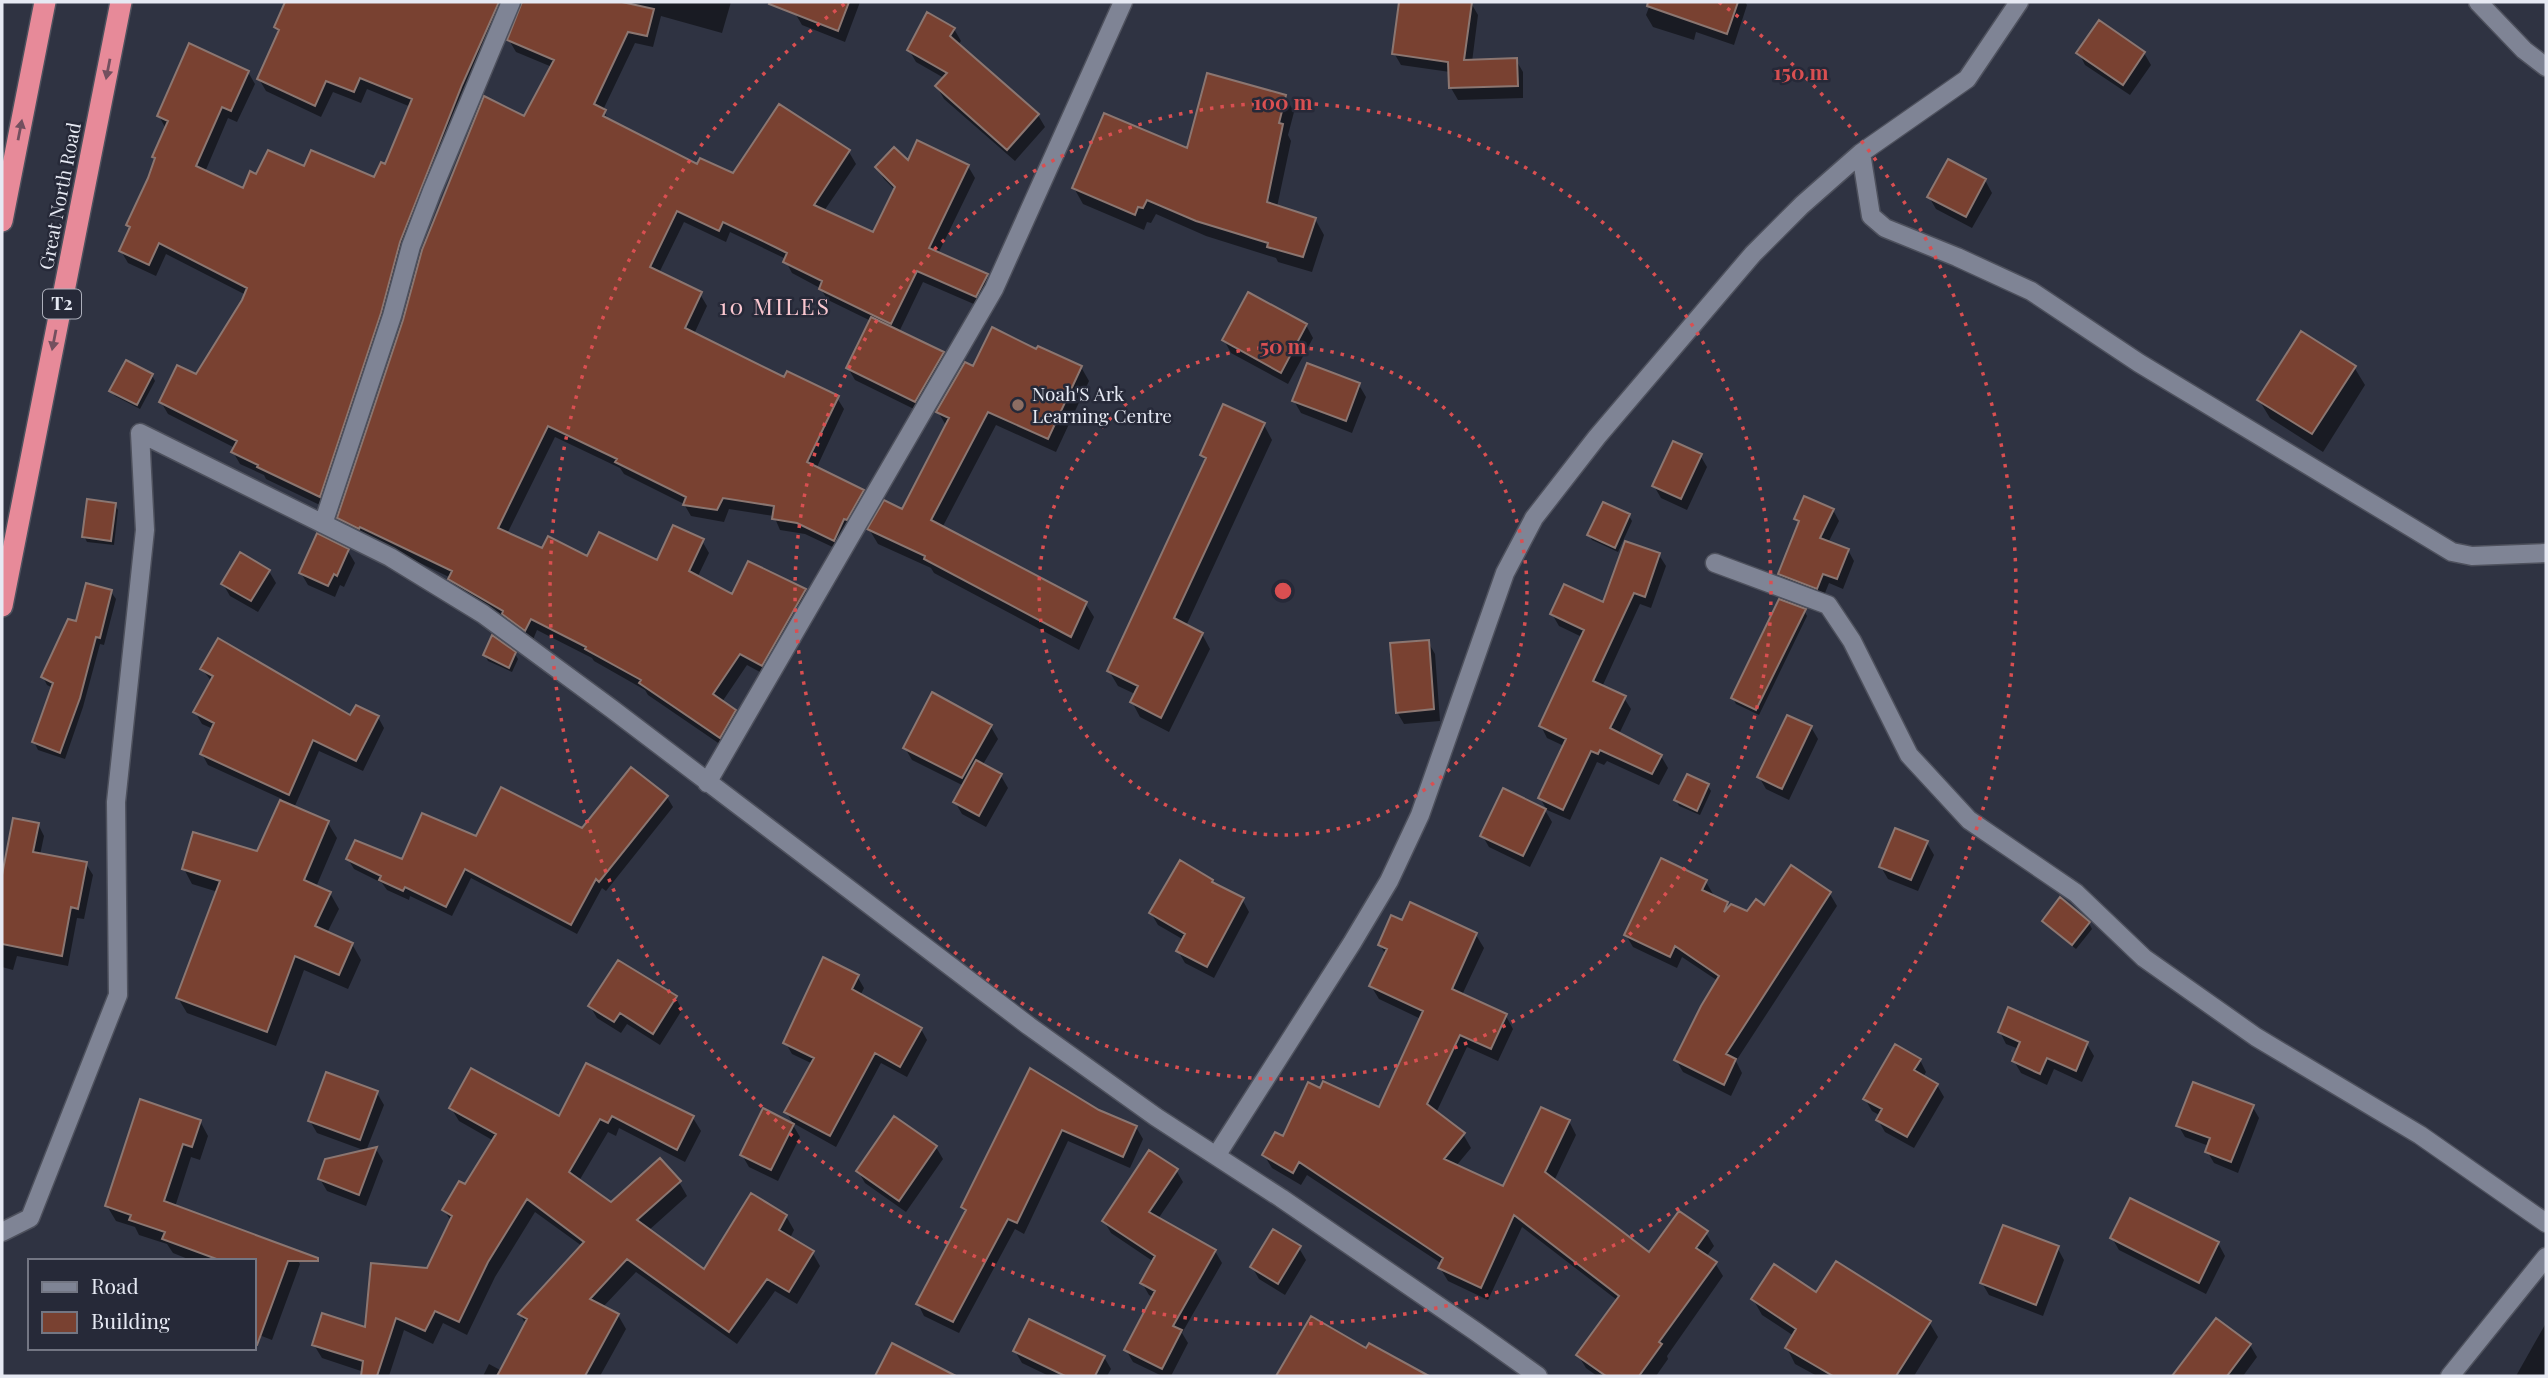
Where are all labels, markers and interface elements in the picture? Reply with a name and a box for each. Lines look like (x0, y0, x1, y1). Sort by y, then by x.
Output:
text: 150 m (1774, 57, 1828, 85)
one-way arrow (102, 58, 113, 80)
text: 100 m (1253, 87, 1313, 115)
one-way arrow (14, 119, 25, 141)
street label: Great North Road (32, 120, 86, 272)
road number: T2 (43, 290, 81, 318)
district label: 10 MILES (719, 290, 831, 321)
one-way arrow (49, 329, 60, 351)
text: 50 m (1259, 331, 1307, 359)
place label: Noah'S Ark Learning Centre (1032, 380, 1172, 428)
marker: Noah'S Ark Learning Centre (1010, 397, 1026, 413)
centre of rings (1271, 579, 1295, 603)
legend (28, 1259, 256, 1350)
text: Road (91, 1271, 139, 1299)
text: Building (91, 1306, 170, 1334)

